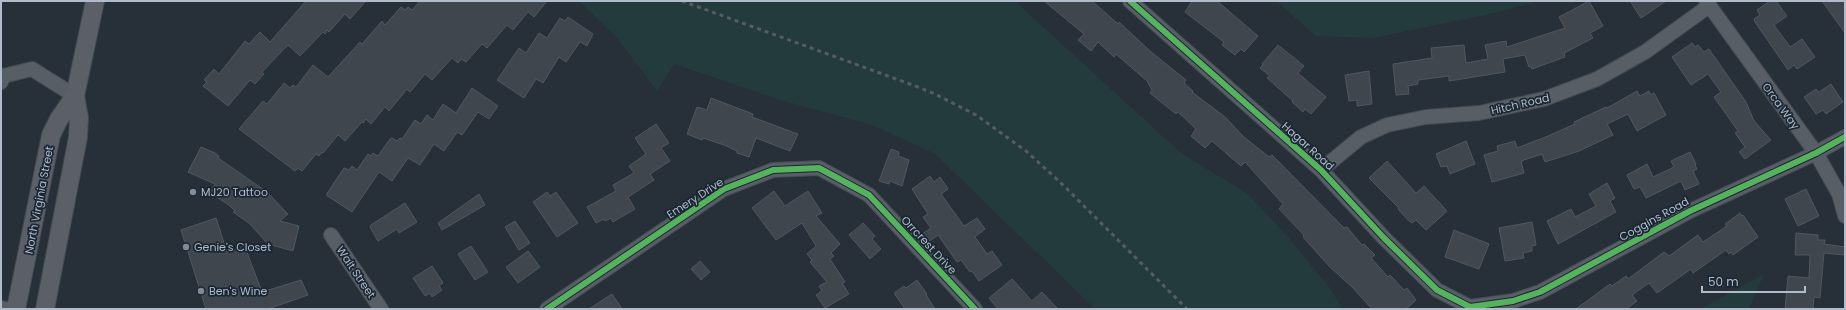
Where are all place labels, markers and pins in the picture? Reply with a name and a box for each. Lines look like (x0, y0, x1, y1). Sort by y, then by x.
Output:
place label: MJ20 Tattoo (201, 184, 268, 200)
marker: MJ20 Tattoo (188, 187, 198, 197)
place label: Genie's Closet (194, 239, 271, 255)
marker: Genie's Closet (181, 242, 191, 252)
place label: Ben's Wine (209, 283, 268, 299)
marker: Ben's Wine (196, 286, 206, 296)

